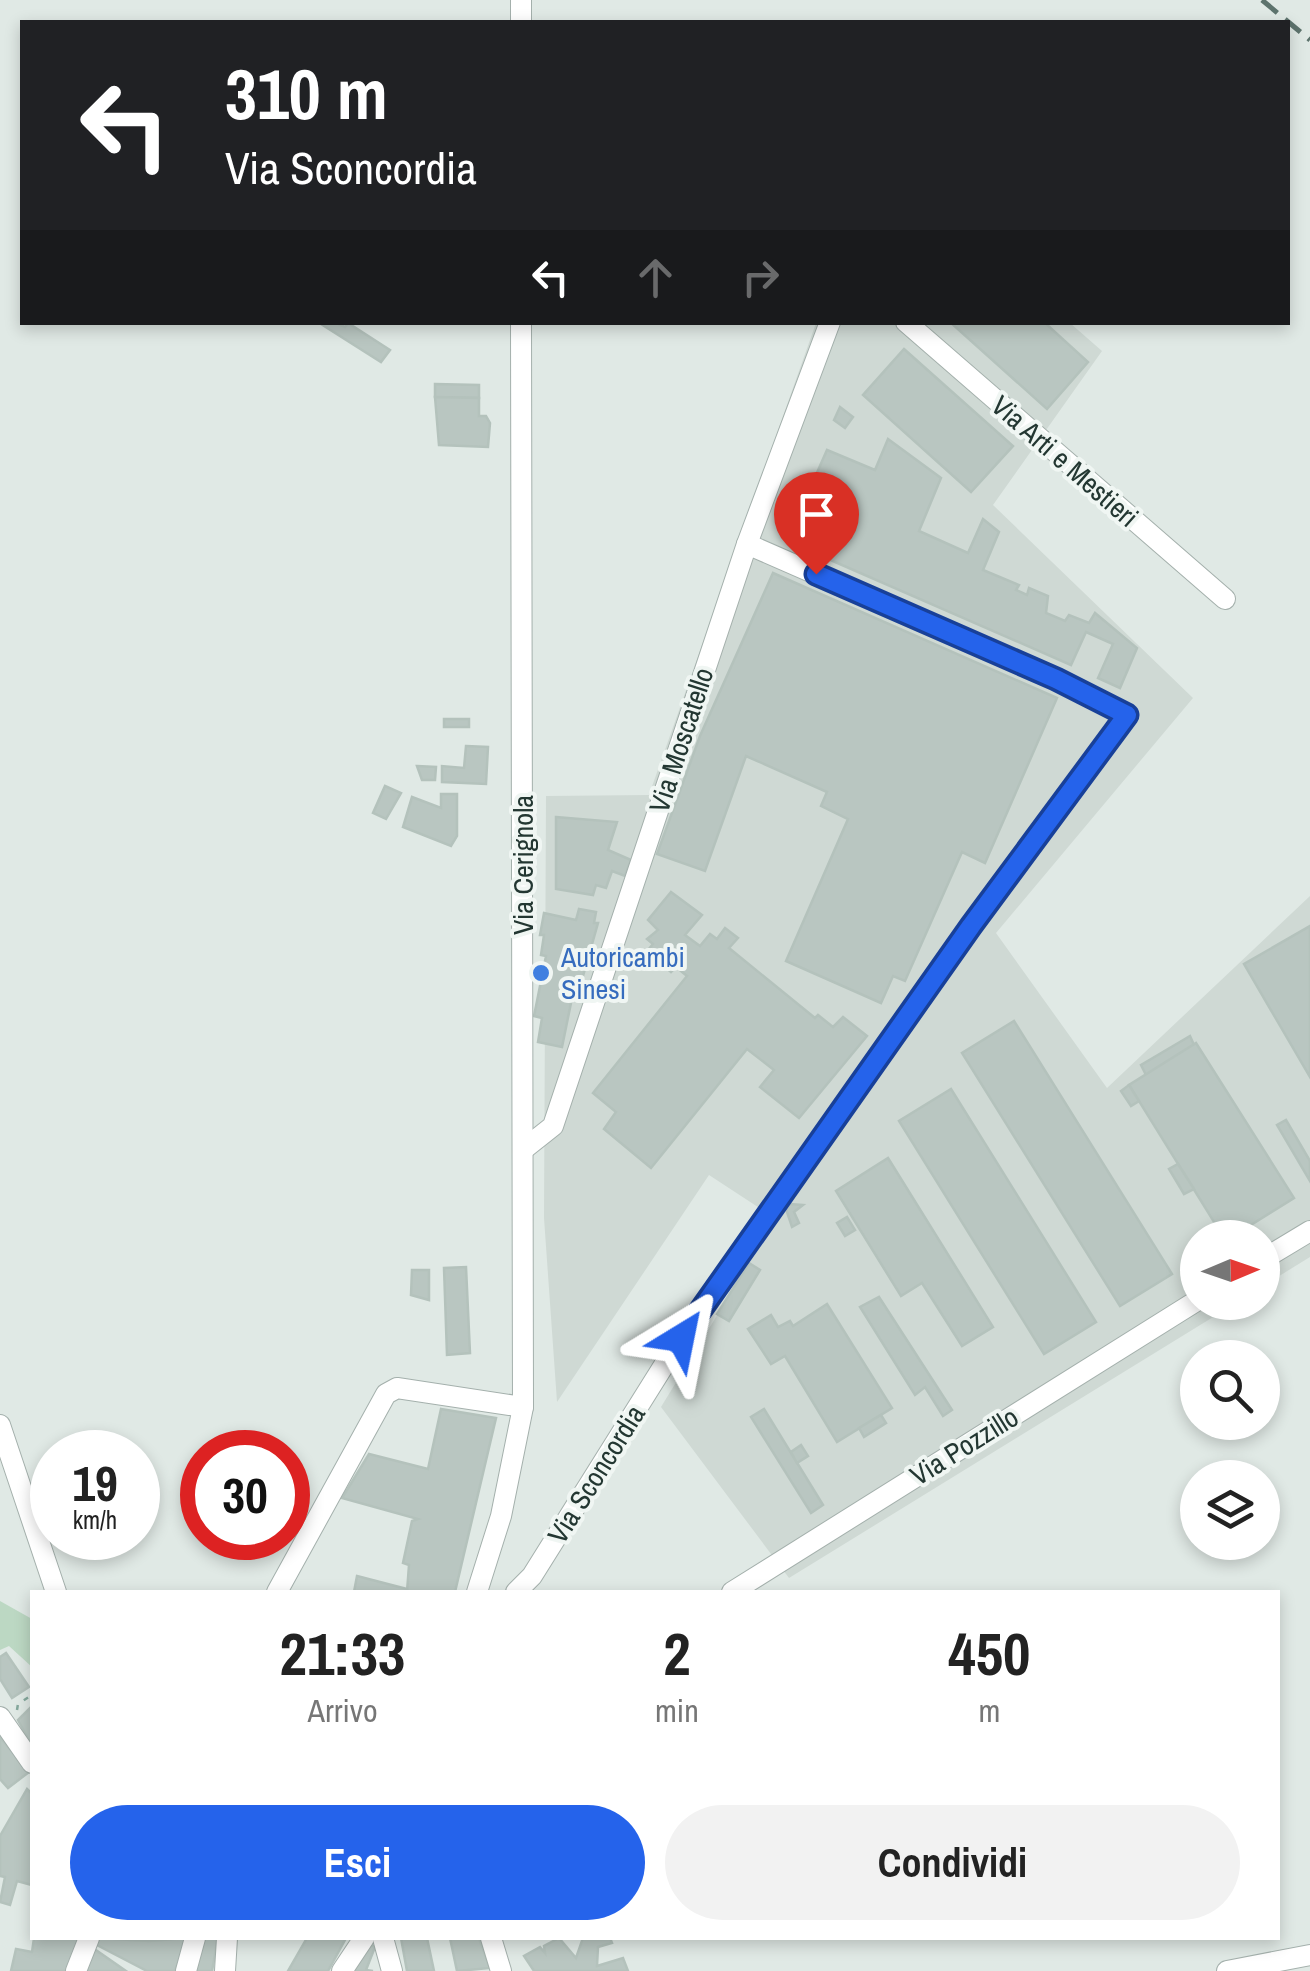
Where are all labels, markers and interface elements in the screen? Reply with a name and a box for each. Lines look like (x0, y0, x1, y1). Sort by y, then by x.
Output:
text: 310 m (225, 47, 388, 141)
icon: left (60, 60, 190, 190)
text: Via Sconcordia (225, 137, 477, 198)
icon: left (523, 250, 578, 305)
icon: ahead (628, 250, 683, 305)
icon: right (733, 250, 788, 305)
street label: Via Arti e Mestieri (983, 386, 1147, 536)
pin (774, 472, 859, 575)
icon: arrive (789, 487, 844, 542)
street label: Via Moscatello (640, 663, 722, 817)
street label: Via Cerignola (504, 795, 542, 935)
place label: Autoricambi Sinesi (560, 938, 685, 1008)
marker: Autoricambi Sinesi (530, 962, 552, 984)
north arrow (1180, 1220, 1280, 1320)
map controls (1180, 1220, 1280, 1560)
position arrow (629, 1286, 733, 1390)
button: search (1180, 1340, 1280, 1440)
street label: Via Sconcordia (538, 1397, 654, 1550)
street label: Via Pozzillo (903, 1398, 1025, 1494)
speed limit sign: 30 (180, 1430, 310, 1560)
text: 19 (72, 1449, 118, 1517)
button: layers (1180, 1460, 1280, 1560)
text: km/h (73, 1503, 117, 1537)
text: 21:33 (280, 1613, 405, 1694)
text: 2 (663, 1613, 691, 1694)
text: 450 (948, 1613, 1030, 1694)
text: Arrivo (308, 1689, 377, 1732)
text: min (655, 1689, 699, 1732)
text: m (978, 1689, 1000, 1732)
button: Esci (70, 1805, 645, 1920)
button: Condividi (665, 1805, 1240, 1920)

